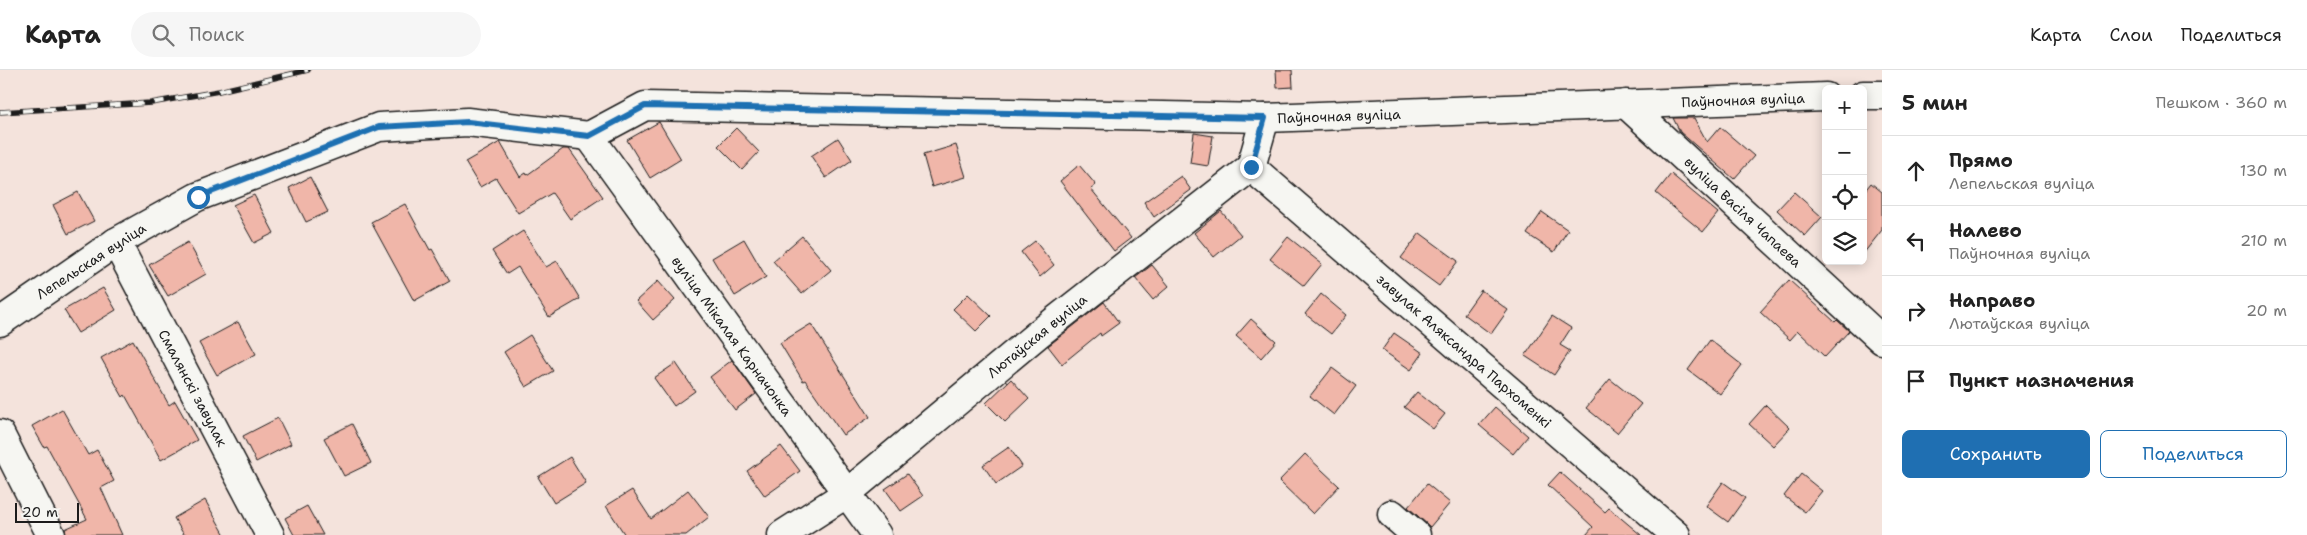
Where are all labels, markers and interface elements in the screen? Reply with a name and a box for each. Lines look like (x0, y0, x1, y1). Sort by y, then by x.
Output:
search box (131, 12, 481, 57)
text: Карта (25, 19, 101, 51)
icon: search (149, 21, 177, 49)
text: Поиск (189, 22, 244, 47)
text: Карта (2030, 23, 2081, 47)
text: Слои (2109, 23, 2153, 47)
text: Поделиться (2181, 23, 2282, 47)
map controls (1822, 85, 1867, 265)
button: + (1822, 85, 1867, 130)
street label: Паўночная вуліца (1681, 89, 1805, 111)
text: 5 мин (1902, 89, 1968, 117)
text: Пешком · 360 m (2156, 92, 2287, 113)
street label: Паўночная вуліца (1277, 105, 1401, 127)
button: − (1822, 130, 1867, 175)
text: Прямо (1949, 148, 2013, 173)
street label: вуліца Васіля Чапаева (1680, 153, 1806, 271)
route end (1240, 156, 1263, 179)
icon: ahead (1902, 157, 1930, 185)
text: 130 m (2240, 160, 2287, 181)
text: Лепельская вуліца (1949, 173, 2095, 194)
button: locate (1822, 175, 1867, 220)
route start (187, 186, 210, 209)
text: Налево (1949, 218, 2022, 243)
street label: Лепельская вуліца (33, 219, 150, 303)
button: layers (1822, 220, 1867, 265)
icon: left (1902, 227, 1930, 255)
text: 210 m (2240, 230, 2287, 251)
text: Паўночная вуліца (1949, 243, 2090, 264)
street label: вуліца Мікалая Карначонка (668, 252, 796, 420)
street label: завулак Аляксандра Пархоменкі (1373, 270, 1555, 432)
text: Направо (1949, 288, 2035, 313)
street label: Лютаўская вуліца (983, 290, 1091, 382)
icon: right (1902, 297, 1930, 325)
text: 20 m (2246, 300, 2287, 321)
text: Лютаўская вуліца (1949, 313, 2090, 334)
street label: Смалянскі завулак (155, 326, 232, 450)
icon: arrive (1902, 367, 1930, 395)
text: Пункт назначения (1949, 368, 2134, 393)
button: Сохранить (1902, 430, 2090, 478)
button: Поделиться (2100, 430, 2287, 478)
scale bar (15, 500, 79, 523)
text: 20 m (22, 503, 58, 521)

